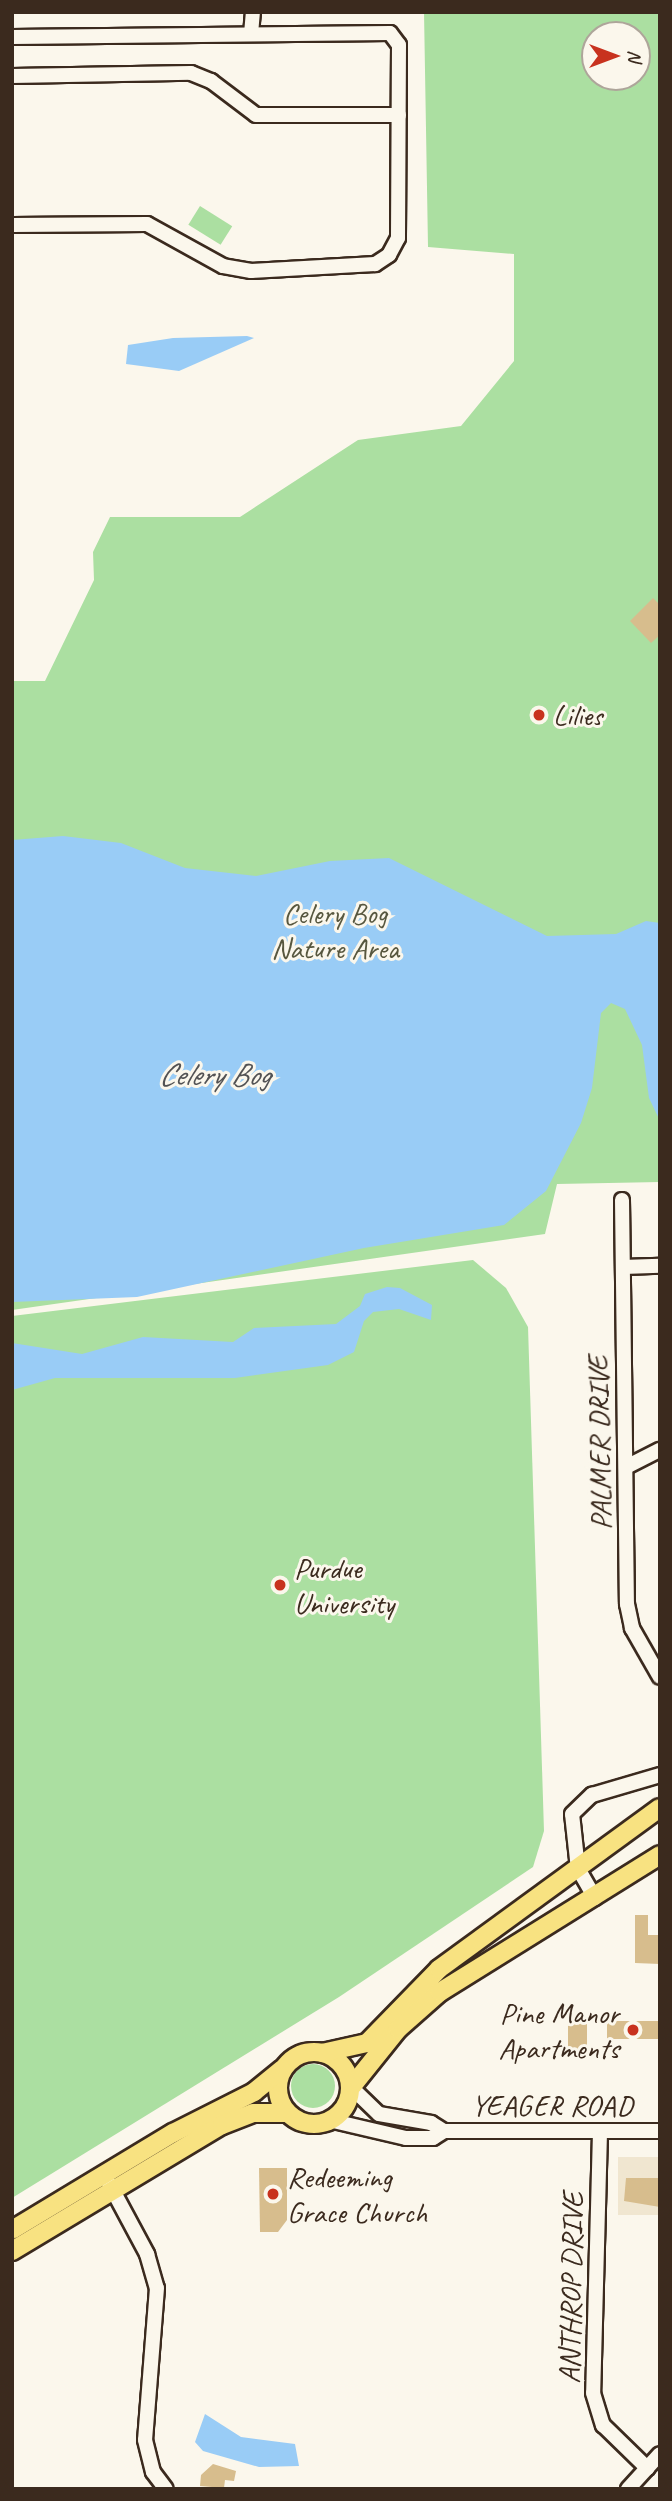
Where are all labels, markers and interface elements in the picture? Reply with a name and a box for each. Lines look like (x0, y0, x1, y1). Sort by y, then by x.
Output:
north arrow (581, 21, 651, 91)
text: N (623, 50, 647, 62)
place label: Lilies (553, 697, 602, 733)
marker: Lilies (531, 707, 547, 723)
park label: Celery Bog Nature Area (271, 895, 399, 965)
water label: Celery Bog (158, 1056, 270, 1094)
street label: PALMER DRIVE (579, 1355, 619, 1531)
place label: Purdue University (294, 1550, 394, 1620)
marker: Purdue University (272, 1577, 288, 1593)
place label: Pine Manor Apartments (499, 1995, 619, 2066)
marker: Pine Manor Apartments (625, 2022, 641, 2038)
street label: YEAGER ROAD (471, 2087, 633, 2123)
place label: Redeeming Grace Church (287, 2159, 428, 2230)
marker: Redeeming Grace Church (265, 2186, 281, 2202)
street label: ANTHROP DRIVE (551, 2193, 591, 2383)

